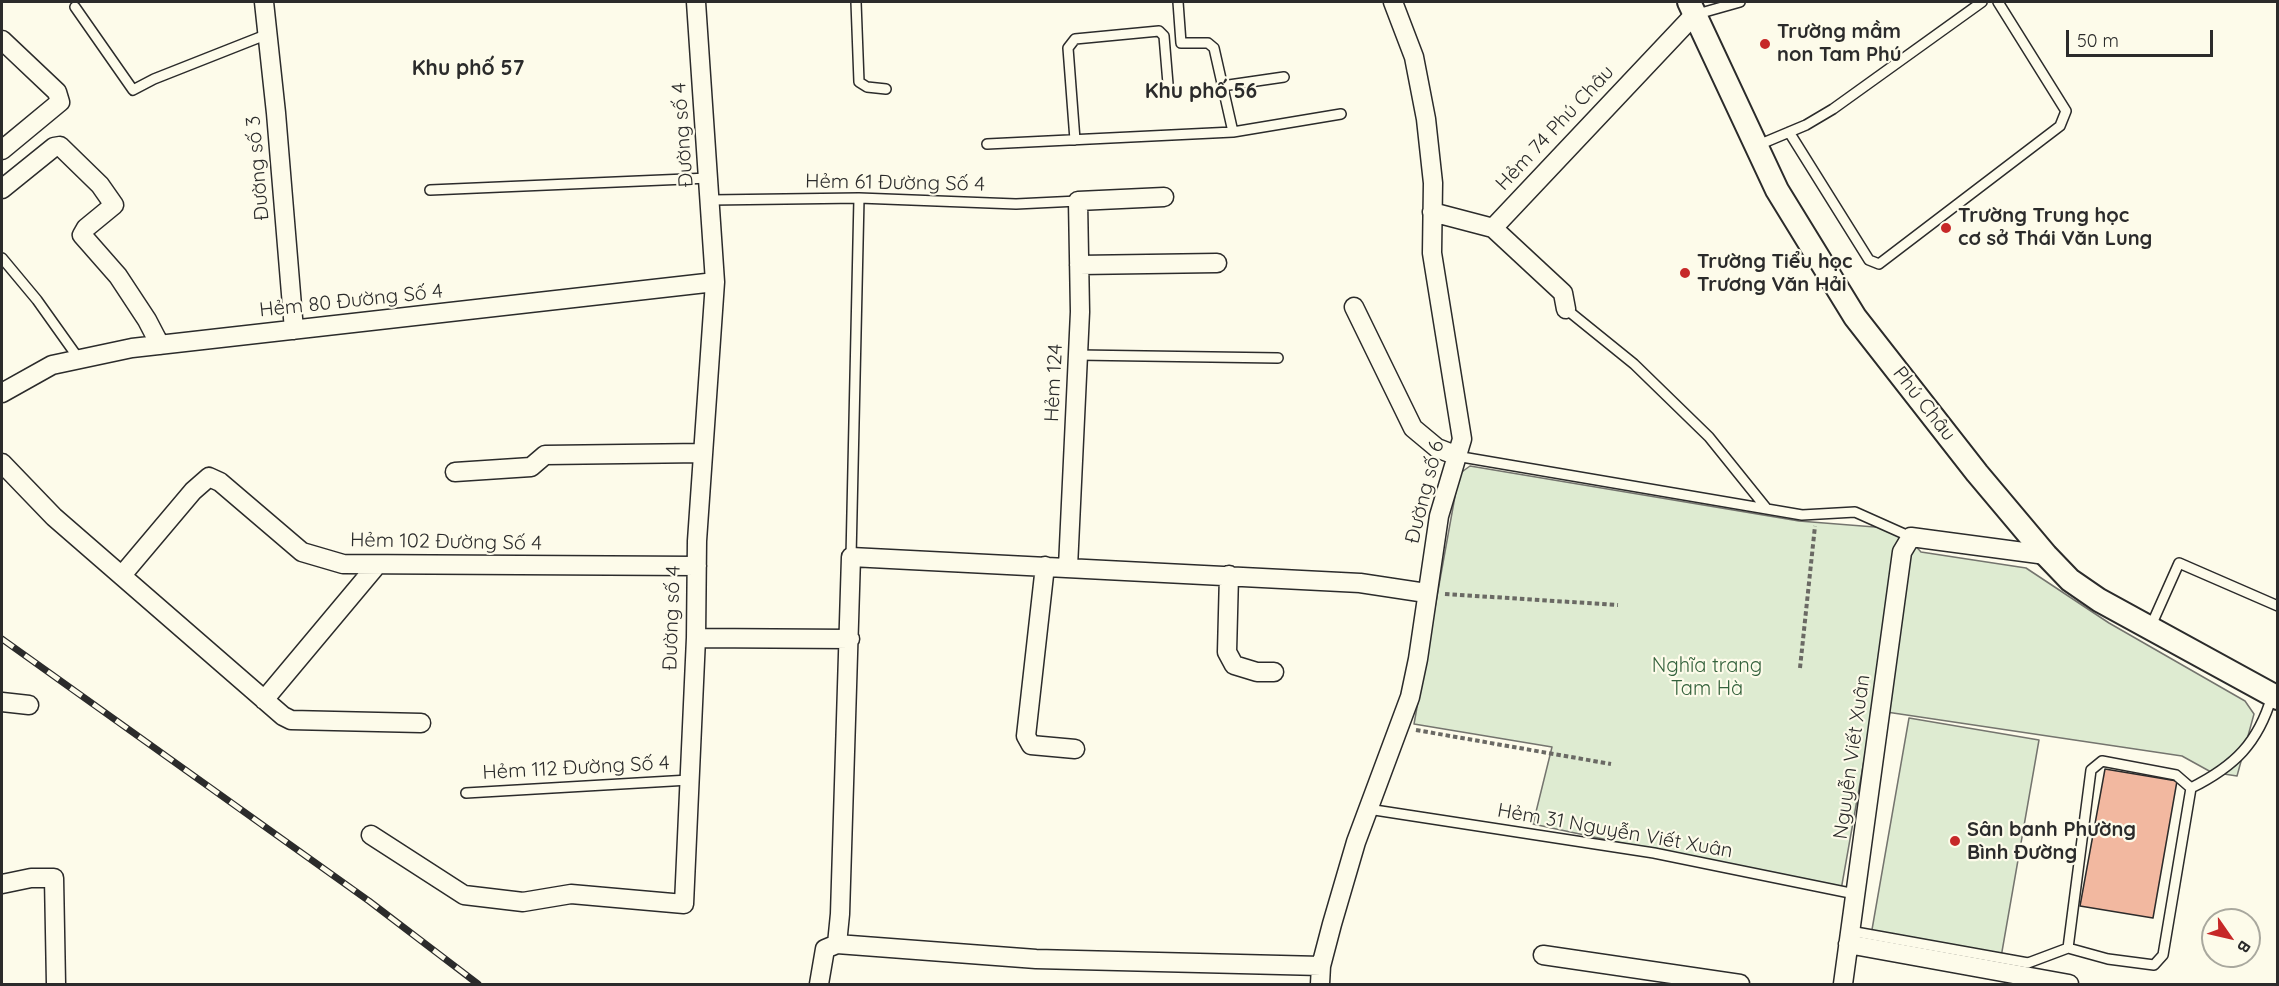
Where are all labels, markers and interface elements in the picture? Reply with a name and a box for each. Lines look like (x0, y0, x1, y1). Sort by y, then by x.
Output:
scale bar (2069, 18, 2216, 56)
place label: Trường mầm non Tam Phú (1777, 20, 1902, 67)
text: 50 m (2077, 29, 2119, 52)
marker: Trường mầm non Tam Phú (1758, 37, 1772, 51)
district label: Khu phố 57 (412, 56, 524, 82)
street label: Hẻm 74 Phú Châu (1491, 60, 1619, 196)
district label: Khu phố 56 (1145, 79, 1257, 105)
street label: Đường số 4 (667, 82, 699, 188)
street label: Đường số 3 (241, 115, 275, 221)
street label: Hẻm 61 Đường Số 4 (805, 169, 985, 197)
place label: Trường Trung học cơ sở Thái Văn Lung (1958, 204, 2152, 251)
marker: Trường Trung học cơ sở Thái Văn Lung (1939, 221, 1953, 235)
place label: Trường Tiểu học Trương Văn Hải (1697, 250, 1852, 297)
marker: Trường Tiểu học Trương Văn Hải (1678, 266, 1692, 280)
street label: Hẻm 80 Đường Số 4 (258, 279, 444, 323)
street label: Hẻm 124 (1040, 343, 1068, 423)
street label: Phú Châu (1888, 362, 1960, 446)
street label: Đường số 6 (1401, 438, 1449, 546)
street label: Hẻm 102 Đường Số 4 (350, 528, 542, 556)
street label: Đường số 4 (658, 565, 686, 671)
park label: Nghĩa trang Tam Hà (1652, 654, 1762, 701)
street label: Nguyễn Viết Xuân (1829, 673, 1875, 841)
street label: Hẻm 112 Đường Số 4 (482, 751, 670, 785)
street label: Hẻm 31 Nguyễn Viết Xuân (1495, 798, 1735, 864)
place label: Sân banh Phường Bình Đường (1967, 818, 2136, 865)
marker: Sân banh Phường Bình Đường (1948, 834, 1962, 848)
north arrow (2201, 908, 2261, 968)
text: B (2233, 937, 2255, 957)

